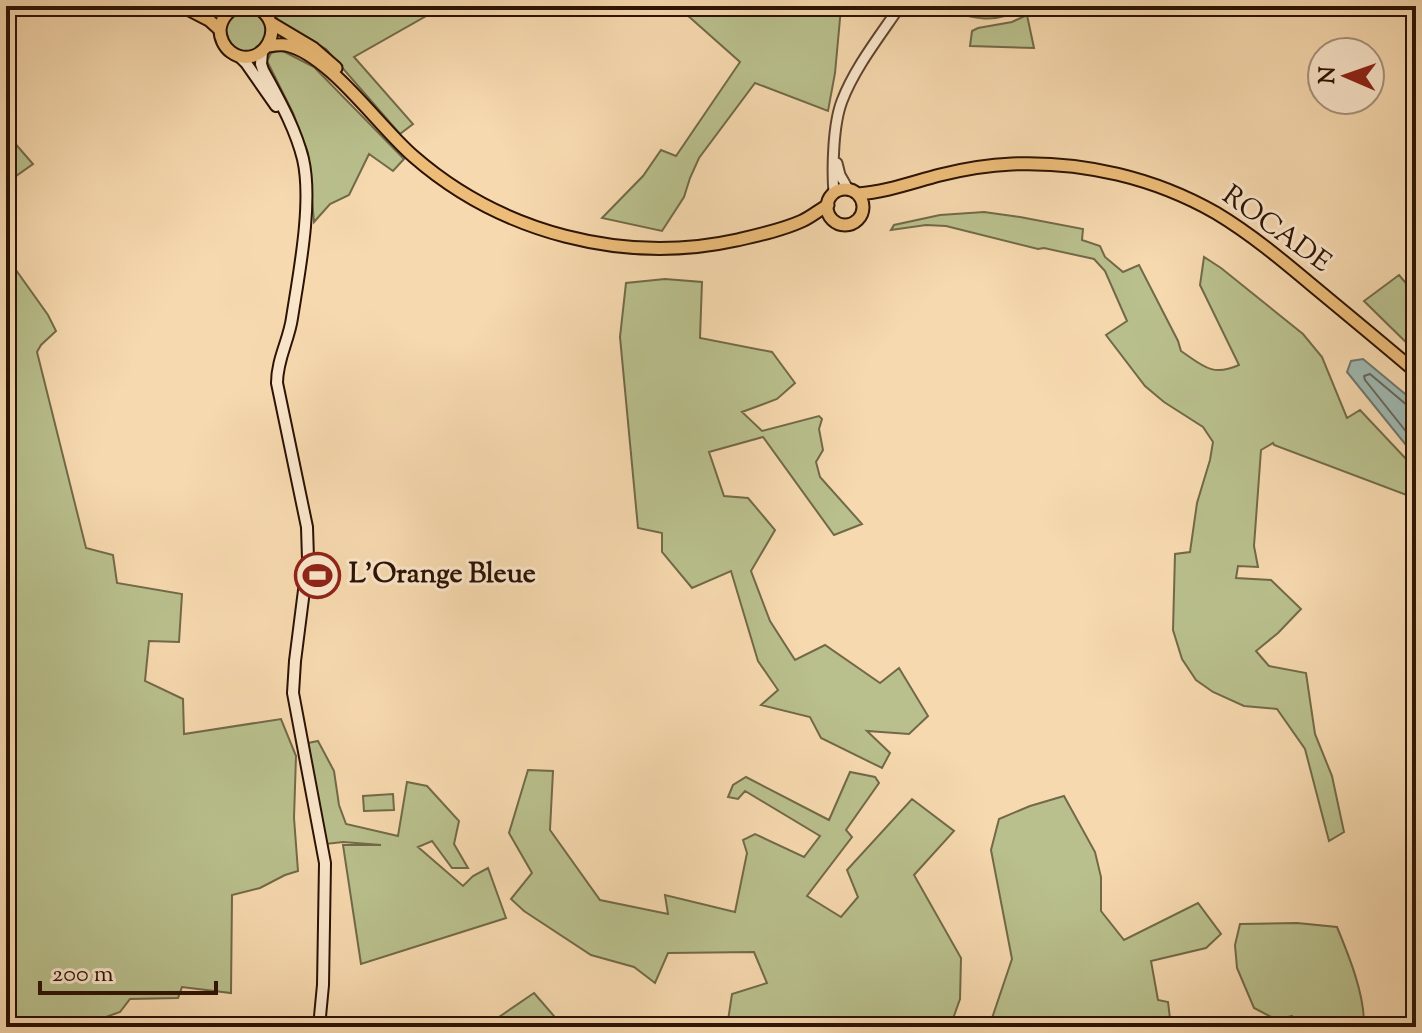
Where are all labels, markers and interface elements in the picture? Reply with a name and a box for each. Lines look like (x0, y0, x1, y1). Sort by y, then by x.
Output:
north arrow (1306, 36, 1386, 116)
text: N (1313, 66, 1345, 85)
street label: ROCADE (1213, 177, 1339, 283)
sports icon: L'Orange Bleue (294, 551, 342, 599)
place label: L'Orange Bleue (349, 555, 536, 595)
scale bar (40, 945, 216, 995)
text: 200 m (52, 958, 114, 992)

